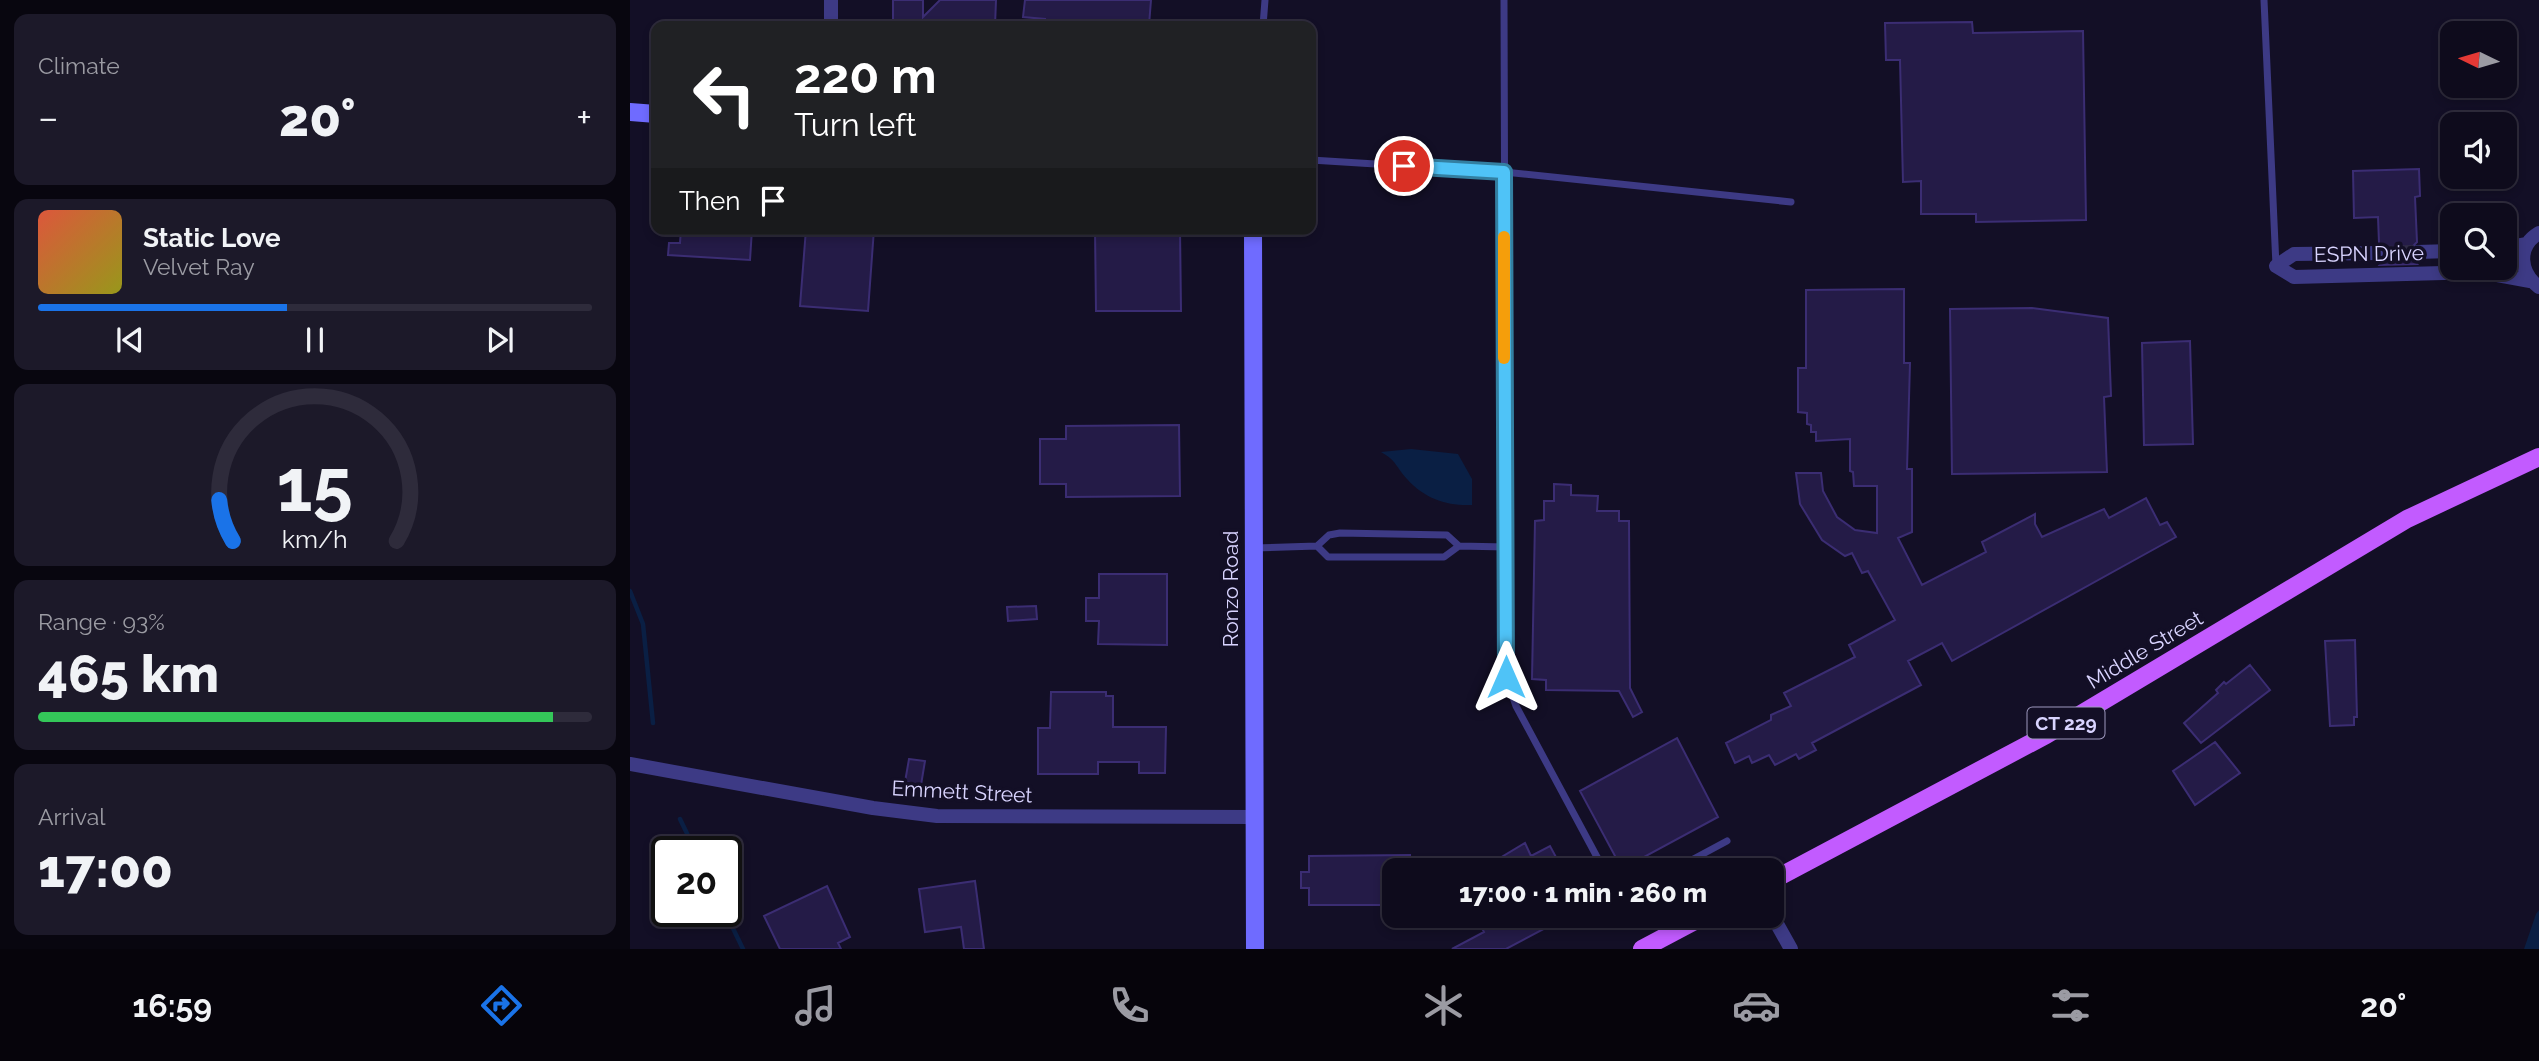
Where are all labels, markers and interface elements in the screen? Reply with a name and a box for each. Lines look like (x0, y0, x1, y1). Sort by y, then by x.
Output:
north arrow (2440, 21, 2516, 98)
map controls (2440, 21, 2517, 280)
text: 220 m (794, 47, 937, 104)
icon: left (679, 49, 770, 140)
text: Climate (38, 52, 120, 79)
text: 20° (279, 87, 356, 148)
text: − (38, 95, 58, 140)
text: + (576, 95, 592, 140)
text: Turn left (794, 106, 916, 143)
button: sound (2440, 112, 2517, 189)
pin (1374, 136, 1434, 196)
icon: arrive (1385, 147, 1423, 185)
icon: arrive (754, 182, 792, 220)
text: Then (679, 186, 740, 216)
button: search (2440, 203, 2517, 280)
text: Static Love (143, 223, 281, 253)
street label: ESPN Drive (2314, 240, 2424, 267)
text: Velvet Ray (143, 253, 255, 280)
icon: previous (111, 321, 149, 359)
icon: pause (296, 321, 334, 359)
icon: next (481, 321, 519, 359)
text: 15 (277, 443, 353, 528)
text: km/h (282, 523, 348, 553)
street label: Ronzo Road (1218, 531, 1243, 647)
street label: Middle Street (2082, 605, 2207, 694)
text: Range · 93% (38, 608, 165, 635)
position arrow (1469, 640, 1543, 714)
text: 465 km (38, 643, 219, 704)
road number: CT 229 (2028, 708, 2104, 738)
street label: Emmett Street (891, 775, 1033, 808)
text: Arrival (38, 803, 105, 830)
speed limit sign: 20 (651, 836, 742, 927)
text: 17:00 (38, 838, 173, 899)
text: 17:00 · 1 min · 260 m (1459, 878, 1707, 908)
icon: directions (477, 981, 526, 1030)
icon: music (791, 981, 840, 1030)
icon: phone (1105, 981, 1154, 1030)
icon: climate (1419, 981, 1468, 1030)
icon: car (1732, 981, 1781, 1030)
icon: filters (2046, 981, 2095, 1030)
text: 16:59 (132, 987, 212, 1024)
text: 20° (2360, 987, 2407, 1024)

